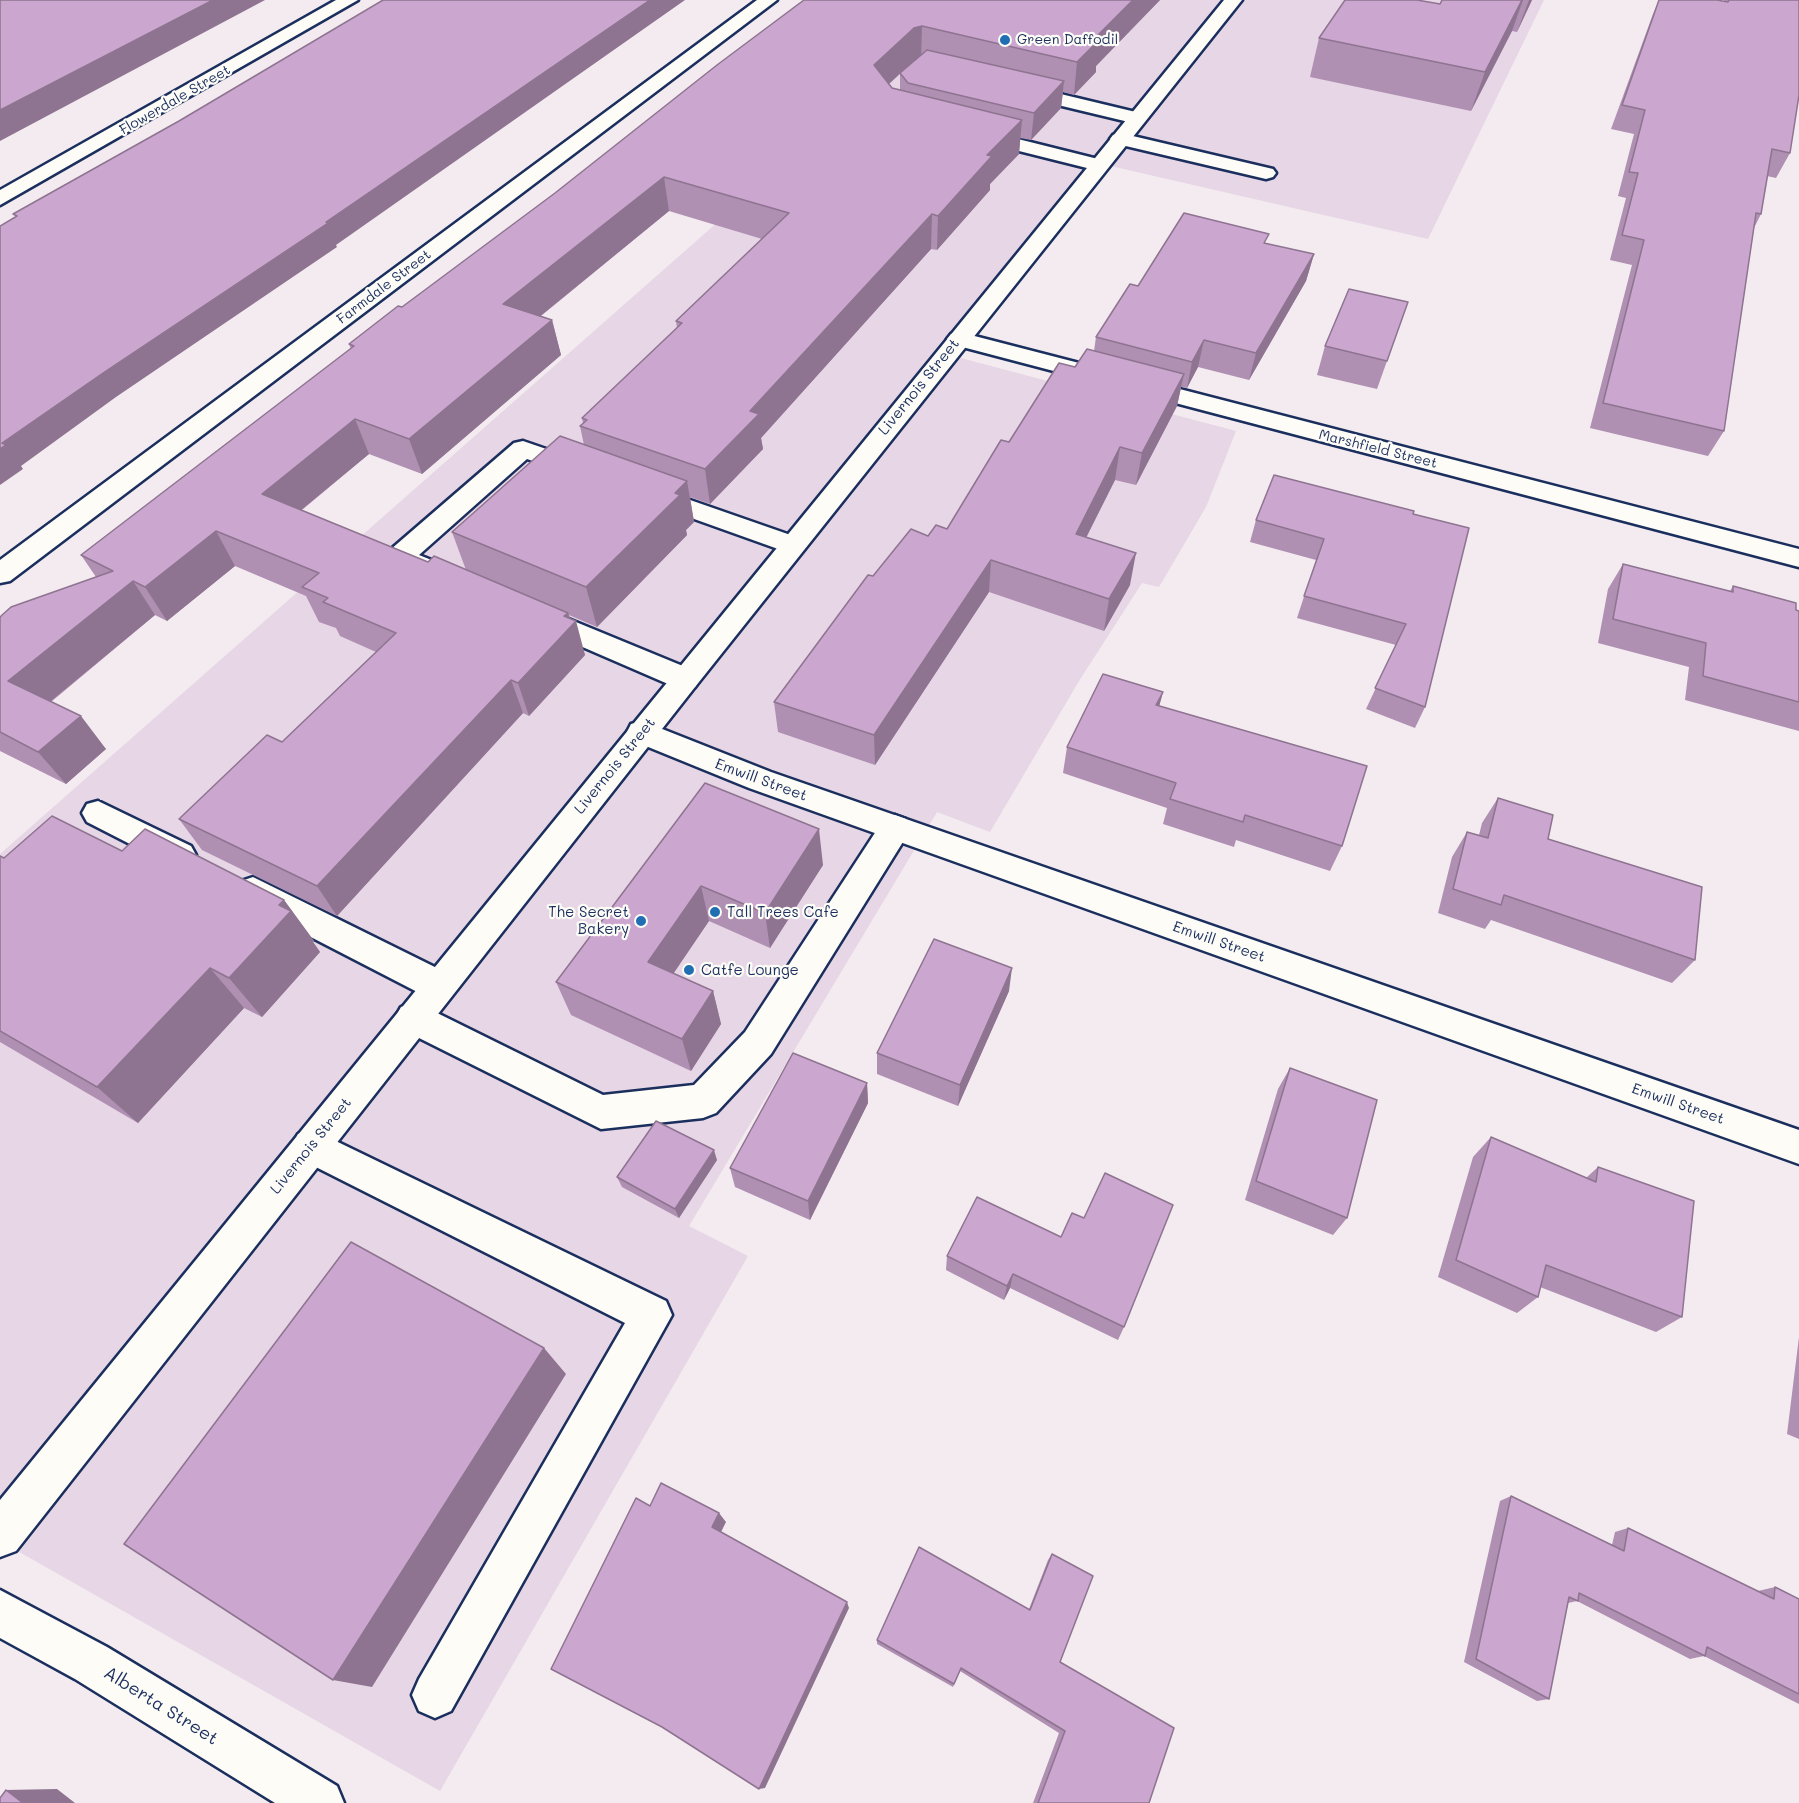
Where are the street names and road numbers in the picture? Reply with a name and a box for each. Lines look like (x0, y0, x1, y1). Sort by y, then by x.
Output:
street label: Flowerdale Street (117, 61, 233, 139)
street label: Farmdale Street (334, 246, 434, 328)
street label: Livernois Street (875, 335, 963, 439)
street label: Marshfield Street (1317, 426, 1439, 472)
street label: Livernois Street (571, 714, 659, 818)
street label: Emwill Street (712, 755, 810, 805)
street label: Emwill Street (1170, 918, 1268, 966)
street label: Emwill Street (1629, 1080, 1727, 1128)
street label: Livernois Street (267, 1094, 355, 1198)
street label: Alberta Street (100, 1662, 222, 1750)

